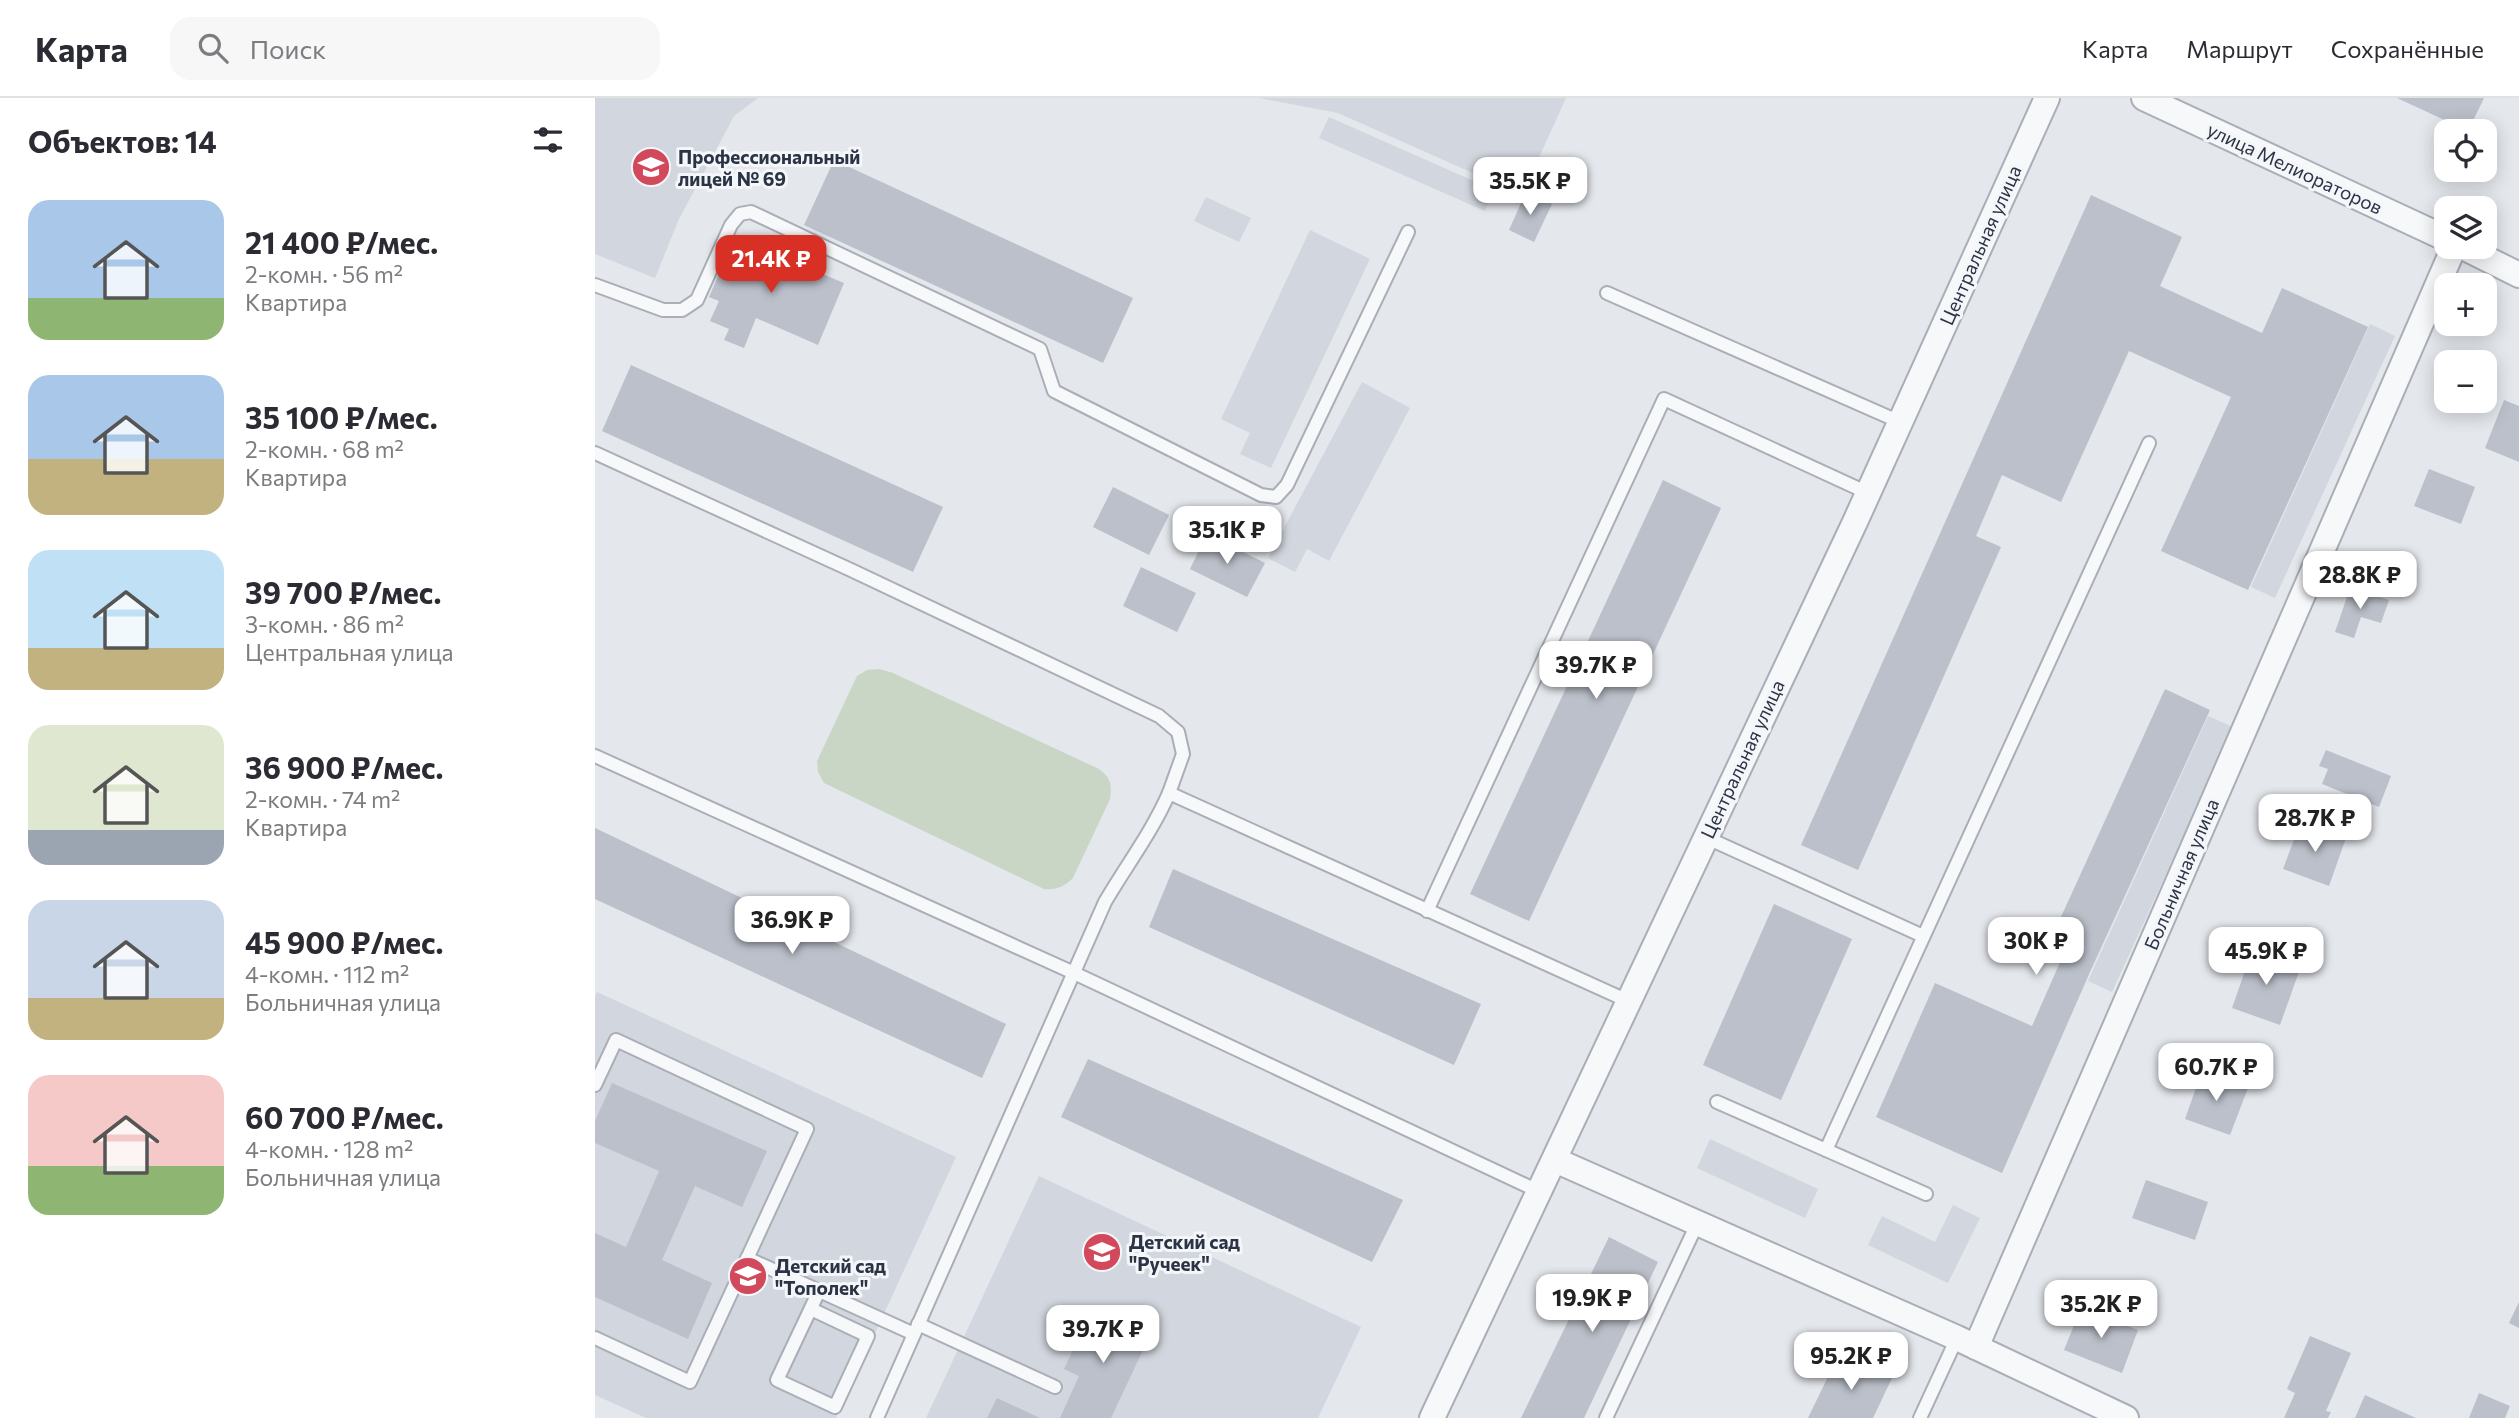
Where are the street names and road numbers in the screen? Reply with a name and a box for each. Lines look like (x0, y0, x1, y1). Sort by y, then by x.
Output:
street label: улица Мелиораторов (2204, 117, 2386, 219)
street label: Центральная улица (1934, 162, 2026, 328)
street label: Центральная улица (1695, 676, 1789, 842)
street label: Больничная улица (2139, 795, 2223, 953)

